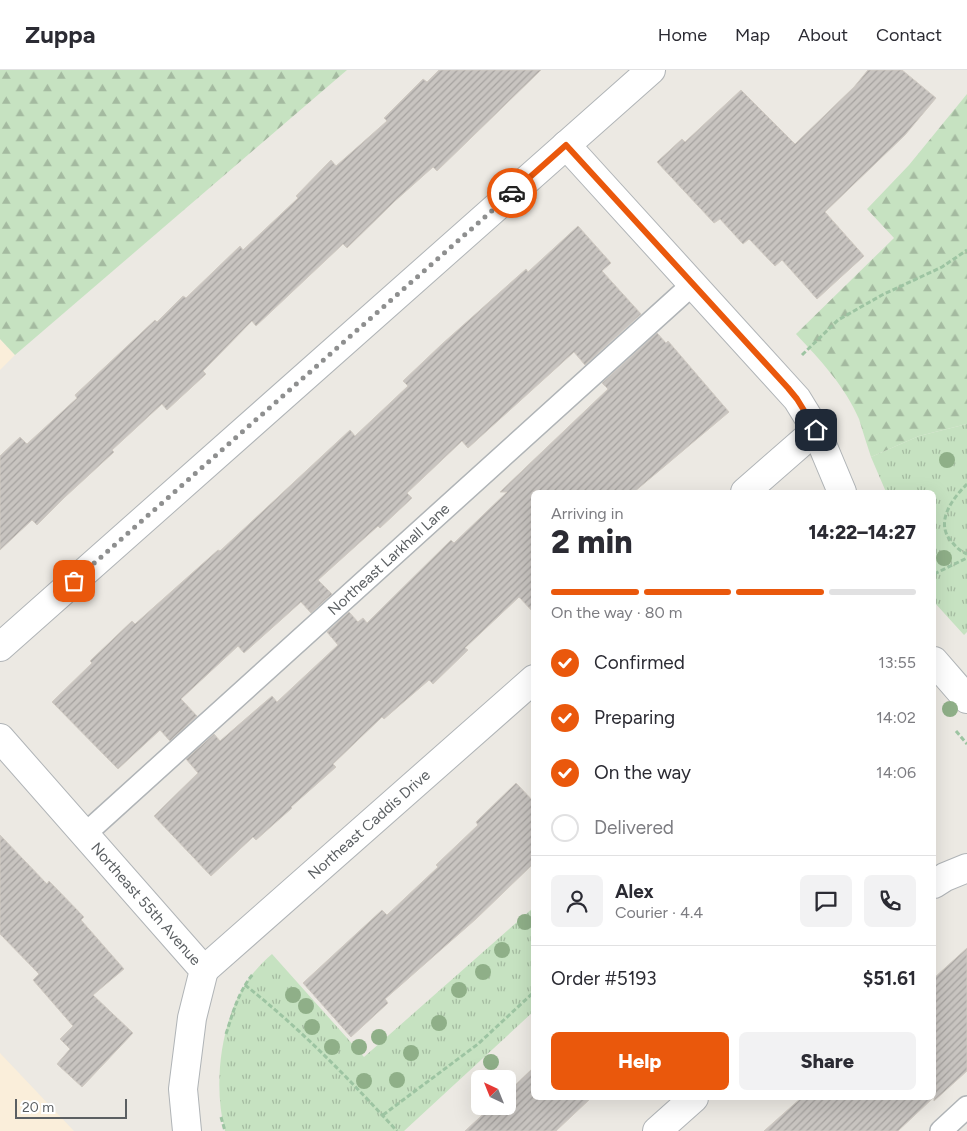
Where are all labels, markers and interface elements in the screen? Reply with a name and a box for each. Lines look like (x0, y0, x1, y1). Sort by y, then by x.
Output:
text: Zuppa (25, 20, 95, 49)
text: Home (658, 24, 707, 46)
text: Map (735, 24, 770, 46)
text: About (798, 24, 848, 46)
text: Contact (876, 24, 942, 46)
courier (487, 168, 537, 218)
icon: car (498, 179, 526, 207)
pin (795, 409, 837, 451)
icon: home (802, 416, 830, 444)
street label: Northeast Larkhall Lane (324, 500, 453, 619)
text: Arriving in (551, 504, 623, 523)
text: 14:22–14:27 (809, 521, 916, 544)
text: 2 min (551, 523, 633, 561)
pin (53, 560, 95, 602)
icon: bag (60, 567, 88, 595)
text: On the way · 80 m (551, 603, 682, 622)
icon: check (551, 649, 579, 677)
text: Confirmed (594, 651, 685, 674)
text: 13:55 (878, 653, 916, 672)
icon: check (551, 704, 579, 732)
text: Preparing (594, 706, 675, 729)
text: 14:02 (876, 708, 916, 727)
icon: check (551, 759, 579, 787)
text: On the way (594, 761, 691, 784)
text: 14:06 (876, 763, 916, 782)
street label: Northeast Caddis Drive (304, 766, 434, 883)
text: Delivered (594, 816, 674, 839)
street label: Northeast 55th Avenue (87, 839, 205, 969)
button: person (551, 875, 603, 927)
button: chat (800, 875, 852, 927)
button: phone (864, 875, 916, 927)
text: Alex (615, 880, 654, 903)
text: Courier · 4.4 (615, 903, 703, 922)
text: Order #5193 (551, 967, 657, 990)
text: $51.61 (863, 967, 916, 990)
button: Help (551, 1032, 729, 1090)
button: Share (739, 1032, 916, 1090)
north arrow (471, 1070, 516, 1115)
map controls (471, 1070, 516, 1115)
scale bar (15, 1096, 128, 1119)
text: 20 m (22, 1099, 54, 1116)

